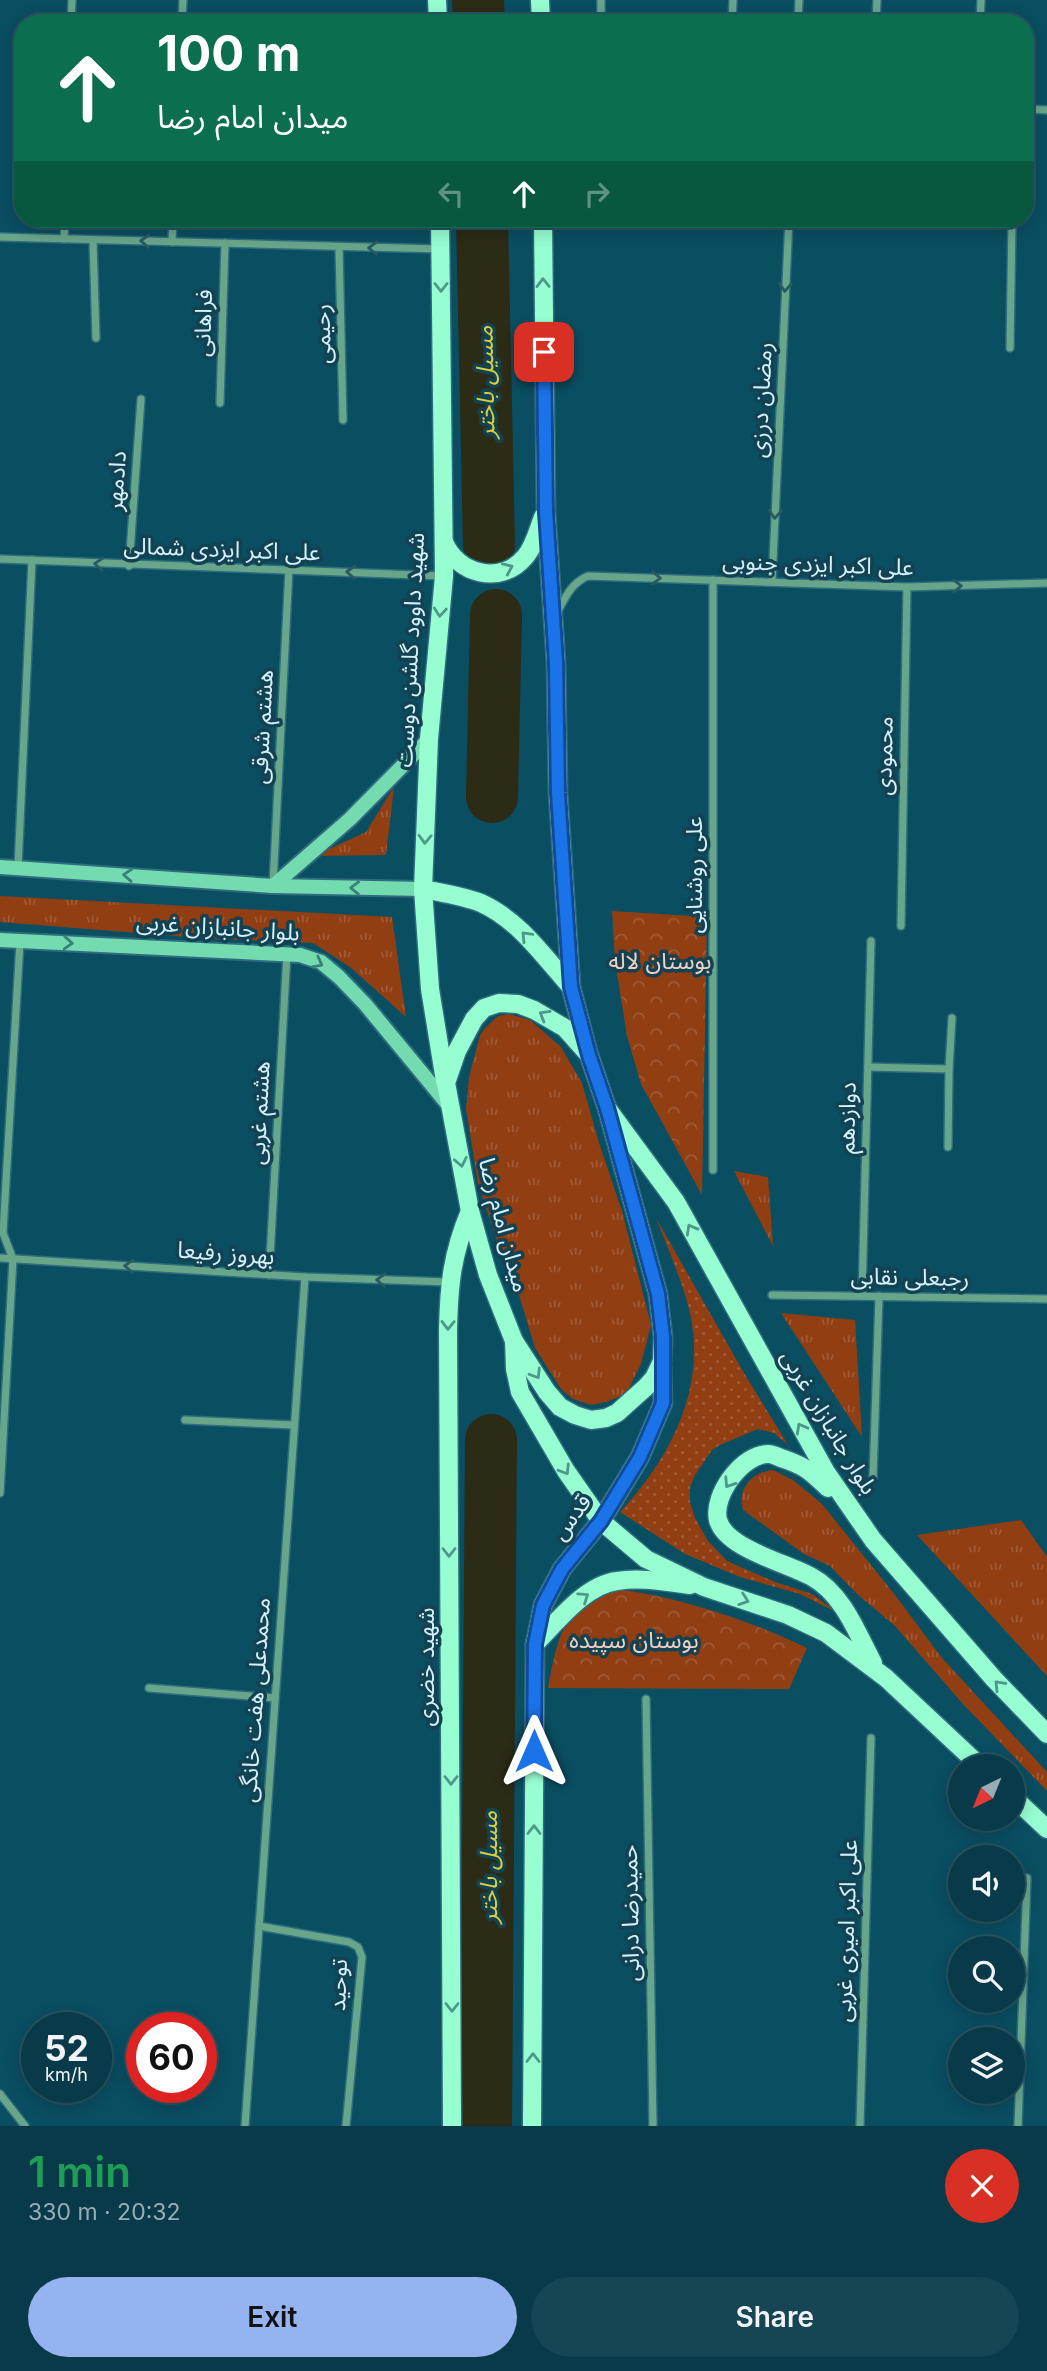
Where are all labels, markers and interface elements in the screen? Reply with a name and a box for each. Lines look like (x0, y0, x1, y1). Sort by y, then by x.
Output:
text: 100 m (157, 24, 301, 83)
icon: ahead (42, 42, 133, 133)
text: میدان امام رضا (157, 97, 349, 136)
icon: left (432, 175, 470, 213)
icon: ahead (505, 175, 543, 213)
icon: right (578, 175, 616, 213)
one-way arrow (140, 233, 150, 249)
one-way arrow (367, 240, 378, 255)
one-way arrow (535, 277, 551, 288)
one-way arrow (433, 282, 449, 293)
one-way arrow (778, 282, 793, 293)
street label: فراهانی (188, 289, 218, 357)
street label: رحیمی (307, 304, 337, 364)
pin (514, 322, 574, 382)
water label: مسیل باختر (470, 325, 501, 440)
icon: arrive (525, 333, 563, 371)
street label: رمضان درزی (744, 342, 778, 458)
street label: دادمهر (100, 450, 132, 513)
one-way arrow (767, 509, 782, 520)
street label: علی اکبر ایزدی شمالی (123, 532, 321, 566)
street label: شهید داوود گلشن دوست (390, 532, 430, 768)
street label: علی اکبر ایزدی جنوبی (722, 547, 914, 581)
one-way arrow (94, 557, 105, 572)
one-way arrow (501, 562, 513, 576)
one-way arrow (345, 565, 356, 580)
one-way arrow (650, 571, 661, 586)
one-way arrow (951, 578, 962, 593)
one-way arrow (433, 607, 448, 618)
street label: هشتم شرقی (245, 669, 282, 785)
street label: محمودی (869, 716, 899, 796)
street label: علی روشنایی (680, 816, 708, 934)
one-way arrow (417, 834, 432, 845)
one-way arrow (122, 868, 133, 883)
one-way arrow (349, 880, 360, 895)
street label: بلوار جانبازان غربی (135, 907, 301, 947)
one-way arrow (522, 931, 534, 944)
one-way arrow (63, 936, 74, 951)
park label: بوستان لاله (608, 947, 712, 975)
one-way arrow (310, 955, 323, 968)
one-way arrow (538, 1010, 551, 1023)
street label: هشتم غربی (242, 1060, 279, 1166)
street label: دوازدهم (832, 1082, 865, 1154)
street label: میدان امام رضا (469, 1155, 535, 1296)
one-way arrow (452, 1156, 467, 1168)
one-way arrow (686, 1224, 699, 1236)
street label: بهروز رفیعا (176, 1236, 276, 1270)
one-way arrow (124, 1259, 135, 1274)
street label: رجبعلی نقابی (850, 1262, 970, 1292)
one-way arrow (375, 1272, 386, 1287)
one-way arrow (441, 1320, 456, 1331)
street label: بلوار جانبازان غربی (775, 1344, 883, 1500)
one-way arrow (527, 1367, 540, 1380)
one-way arrow (796, 1423, 809, 1436)
one-way arrow (557, 1462, 570, 1475)
one-way arrow (724, 1476, 737, 1489)
street label: قدس (545, 1488, 597, 1546)
one-way arrow (441, 1547, 457, 1558)
one-way arrow (737, 1592, 749, 1606)
one-way arrow (576, 1593, 589, 1606)
street label: محمدعلی هفت خانگی (234, 1597, 276, 1803)
street label: شهید خضری (412, 1608, 440, 1726)
park label: بوستان سپیده (569, 1626, 699, 1655)
one-way arrow (995, 1680, 1008, 1693)
position arrow (497, 1714, 571, 1788)
north arrow (948, 1754, 1026, 1830)
map controls (948, 1754, 1025, 2104)
one-way arrow (443, 1775, 459, 1785)
water label: مسیل باختر (474, 1810, 503, 1925)
one-way arrow (526, 1825, 542, 1835)
street label: علی اکبر امیری غربی (829, 1839, 863, 2023)
street label: حمیدرضا درانی (615, 1844, 645, 1982)
button: sound (948, 1845, 1025, 1922)
button: search (948, 1936, 1025, 2013)
street label: توحید (323, 1958, 353, 2012)
one-way arrow (444, 2002, 460, 2013)
speed limit sign: 60 (126, 2012, 217, 2103)
text: 52 (44, 2027, 89, 2069)
button: layers (948, 2027, 1025, 2104)
one-way arrow (525, 2052, 541, 2063)
text: km/h (45, 2064, 88, 2085)
text: 1 min (28, 2146, 131, 2197)
button: close (945, 2149, 1019, 2223)
text: 330 m · 20:32 (28, 2198, 181, 2226)
button: Exit (28, 2277, 517, 2357)
button: Share (531, 2277, 1019, 2357)

